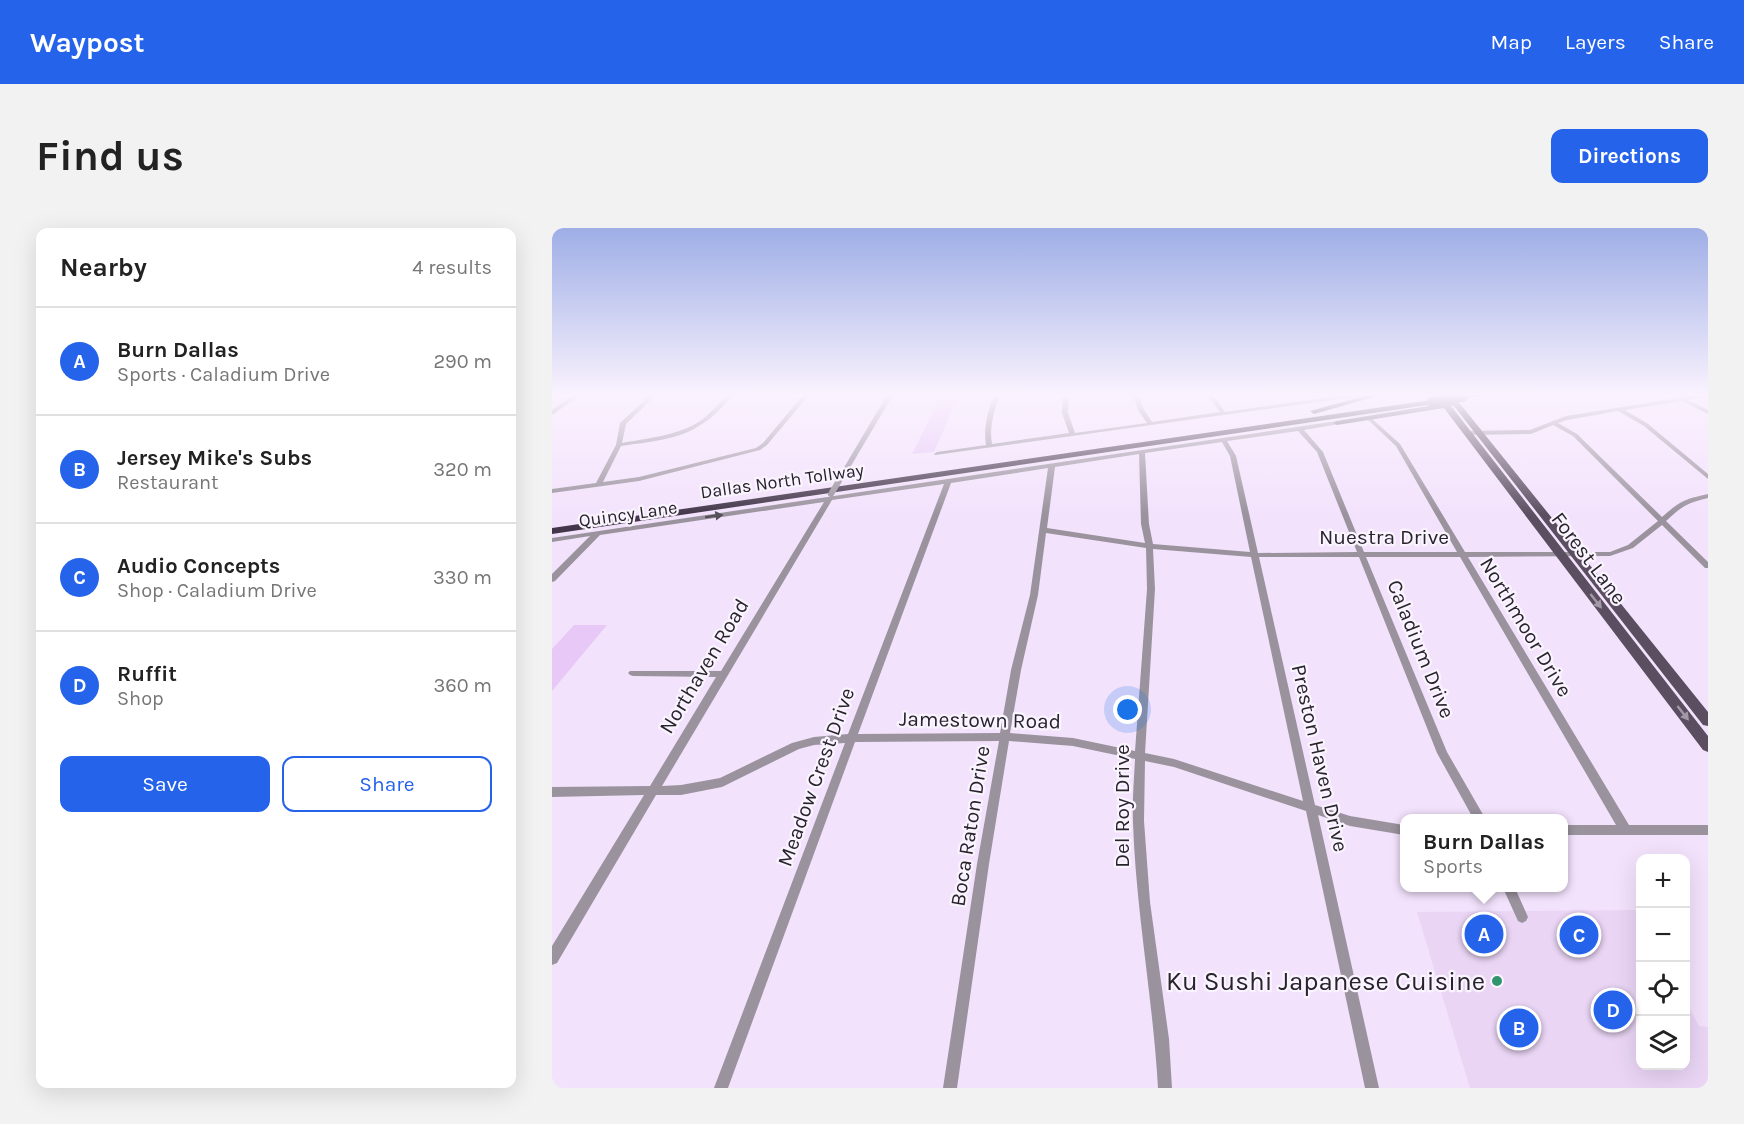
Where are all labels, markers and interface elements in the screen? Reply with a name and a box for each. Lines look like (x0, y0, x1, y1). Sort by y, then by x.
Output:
text: Waypost (30, 26, 145, 59)
text: Map (1490, 30, 1532, 54)
text: Layers (1565, 30, 1626, 54)
text: Share (1659, 30, 1714, 54)
button: Directions (1551, 129, 1708, 183)
text: Find us (36, 131, 184, 181)
text: Nearby (60, 252, 147, 283)
text: 4 results (412, 256, 492, 279)
text: Burn Dallas (117, 337, 239, 363)
text: A (73, 350, 86, 373)
text: 290 m (433, 350, 492, 373)
text: Sports · Caladium Drive (117, 363, 330, 386)
text: Jersey Mike's Subs (117, 445, 312, 471)
text: B (73, 458, 86, 481)
text: 320 m (433, 458, 492, 481)
street label: Dallas North Tollway (699, 459, 866, 503)
text: Restaurant (117, 471, 219, 494)
street label: Quincy Lane (577, 496, 679, 532)
street label: Forest Lane (1547, 507, 1631, 609)
one-way arrow (704, 512, 723, 521)
street label: Nuestra Drive (1319, 525, 1449, 549)
text: Audio Concepts (117, 553, 280, 579)
street label: Northmoor Drive (1475, 553, 1577, 701)
text: C (73, 566, 86, 589)
text: 330 m (433, 566, 492, 589)
street label: Caladium Drive (1382, 576, 1460, 722)
text: Shop · Caladium Drive (117, 579, 317, 602)
street label: Northaven Road (654, 594, 754, 738)
one-way arrow (1590, 594, 1602, 609)
text: Ruffit (117, 661, 177, 687)
street label: Preston Haven Drive (1287, 662, 1353, 854)
text: D (73, 674, 86, 697)
text: 360 m (433, 674, 492, 697)
street label: Meadow Crest Drive (772, 684, 860, 870)
text: Shop (117, 687, 164, 710)
your location (1113, 695, 1142, 724)
one-way arrow (1676, 705, 1689, 721)
street label: Jamestown Road (899, 707, 1061, 733)
street label: Boca Raton Drive (945, 744, 995, 908)
street label: Del Roy Drive (1110, 744, 1134, 868)
button: Save (60, 756, 270, 812)
button: Share (282, 756, 492, 812)
popup (1400, 814, 1568, 892)
text: Burn Dallas (1423, 829, 1545, 855)
map controls (1636, 854, 1690, 1070)
button: + (1636, 854, 1690, 908)
text: Sports (1423, 855, 1483, 878)
button: − (1636, 908, 1690, 962)
pin: A (1464, 912, 1504, 956)
pin: C (1560, 912, 1598, 958)
button: locate (1636, 962, 1690, 1016)
place label: Ku Sushi Japanese Cuisine (1166, 966, 1485, 997)
marker: Ku Sushi Japanese Cuisine (1490, 974, 1504, 988)
pin: D (1594, 988, 1632, 1032)
pin: B (1500, 1006, 1538, 1050)
button: layers (1636, 1016, 1690, 1070)

